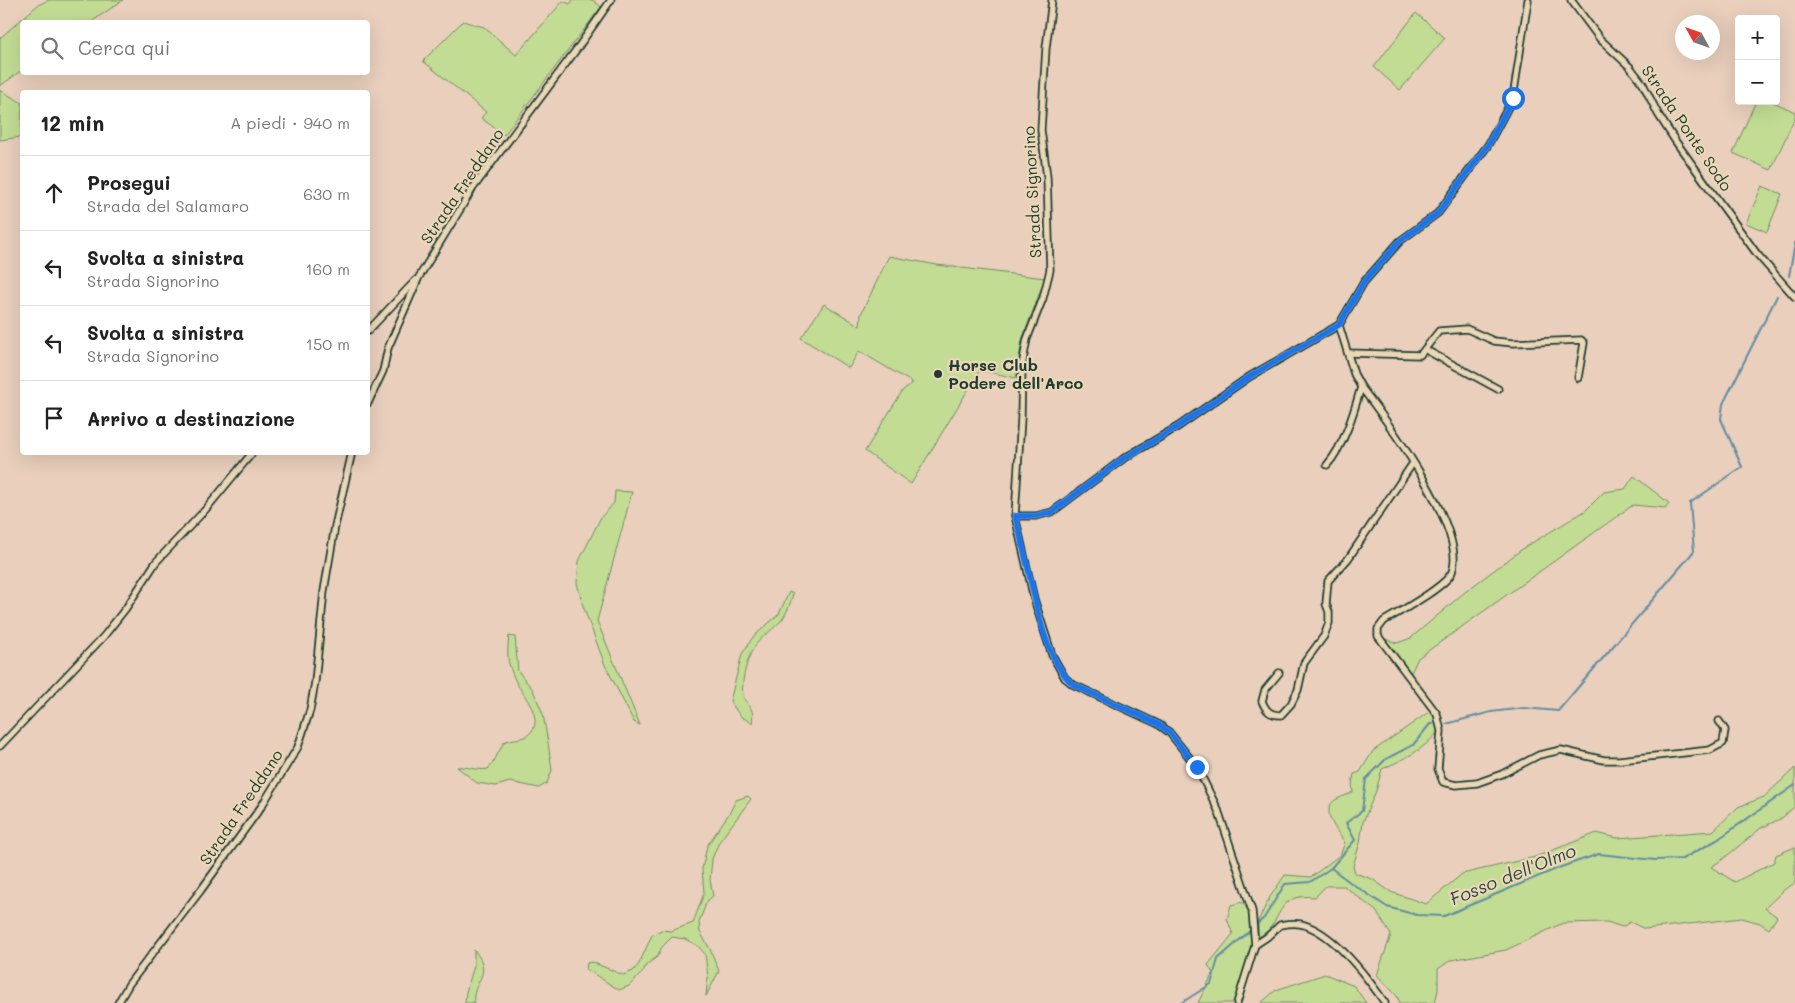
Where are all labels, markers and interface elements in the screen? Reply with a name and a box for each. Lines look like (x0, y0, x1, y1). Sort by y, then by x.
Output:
north arrow (1675, 15, 1720, 60)
map controls (1735, 15, 1780, 105)
button: + (1735, 15, 1780, 60)
search box (20, 20, 370, 75)
icon: search (38, 34, 66, 62)
text: Cerca qui (78, 35, 170, 60)
button: − (1735, 60, 1780, 105)
street label: Strada Ponte Sodo (1637, 61, 1737, 195)
route start (1502, 87, 1525, 110)
text: 12 min (40, 109, 104, 136)
text: A piedi · 940 m (230, 112, 350, 133)
street label: Strada Freddano (415, 124, 508, 247)
street label: Strada Signorino (1018, 126, 1045, 259)
text: Prosegui (87, 170, 171, 195)
icon: ahead (40, 179, 68, 207)
text: 630 m (303, 183, 350, 204)
text: Strada del Salamaro (87, 195, 249, 216)
text: Svolta a sinistra (87, 245, 244, 270)
icon: left (40, 254, 68, 282)
text: 160 m (305, 258, 350, 279)
text: Strada Signorino (87, 270, 219, 291)
text: Svolta a sinistra (87, 320, 244, 345)
icon: left (40, 329, 68, 357)
text: 150 m (306, 333, 350, 354)
text: Strada Signorino (87, 345, 219, 366)
place label: Horse Club Podere dell'Arco (948, 354, 1084, 393)
marker: Horse Club Podere dell'Arco (932, 368, 944, 380)
icon: arrive (40, 404, 68, 432)
text: Arrivo a destinazione (87, 406, 295, 431)
street label: Strada Freddano (194, 745, 287, 868)
route end (1186, 756, 1209, 779)
water label: Fosso dell'Olmo (1446, 838, 1580, 910)

